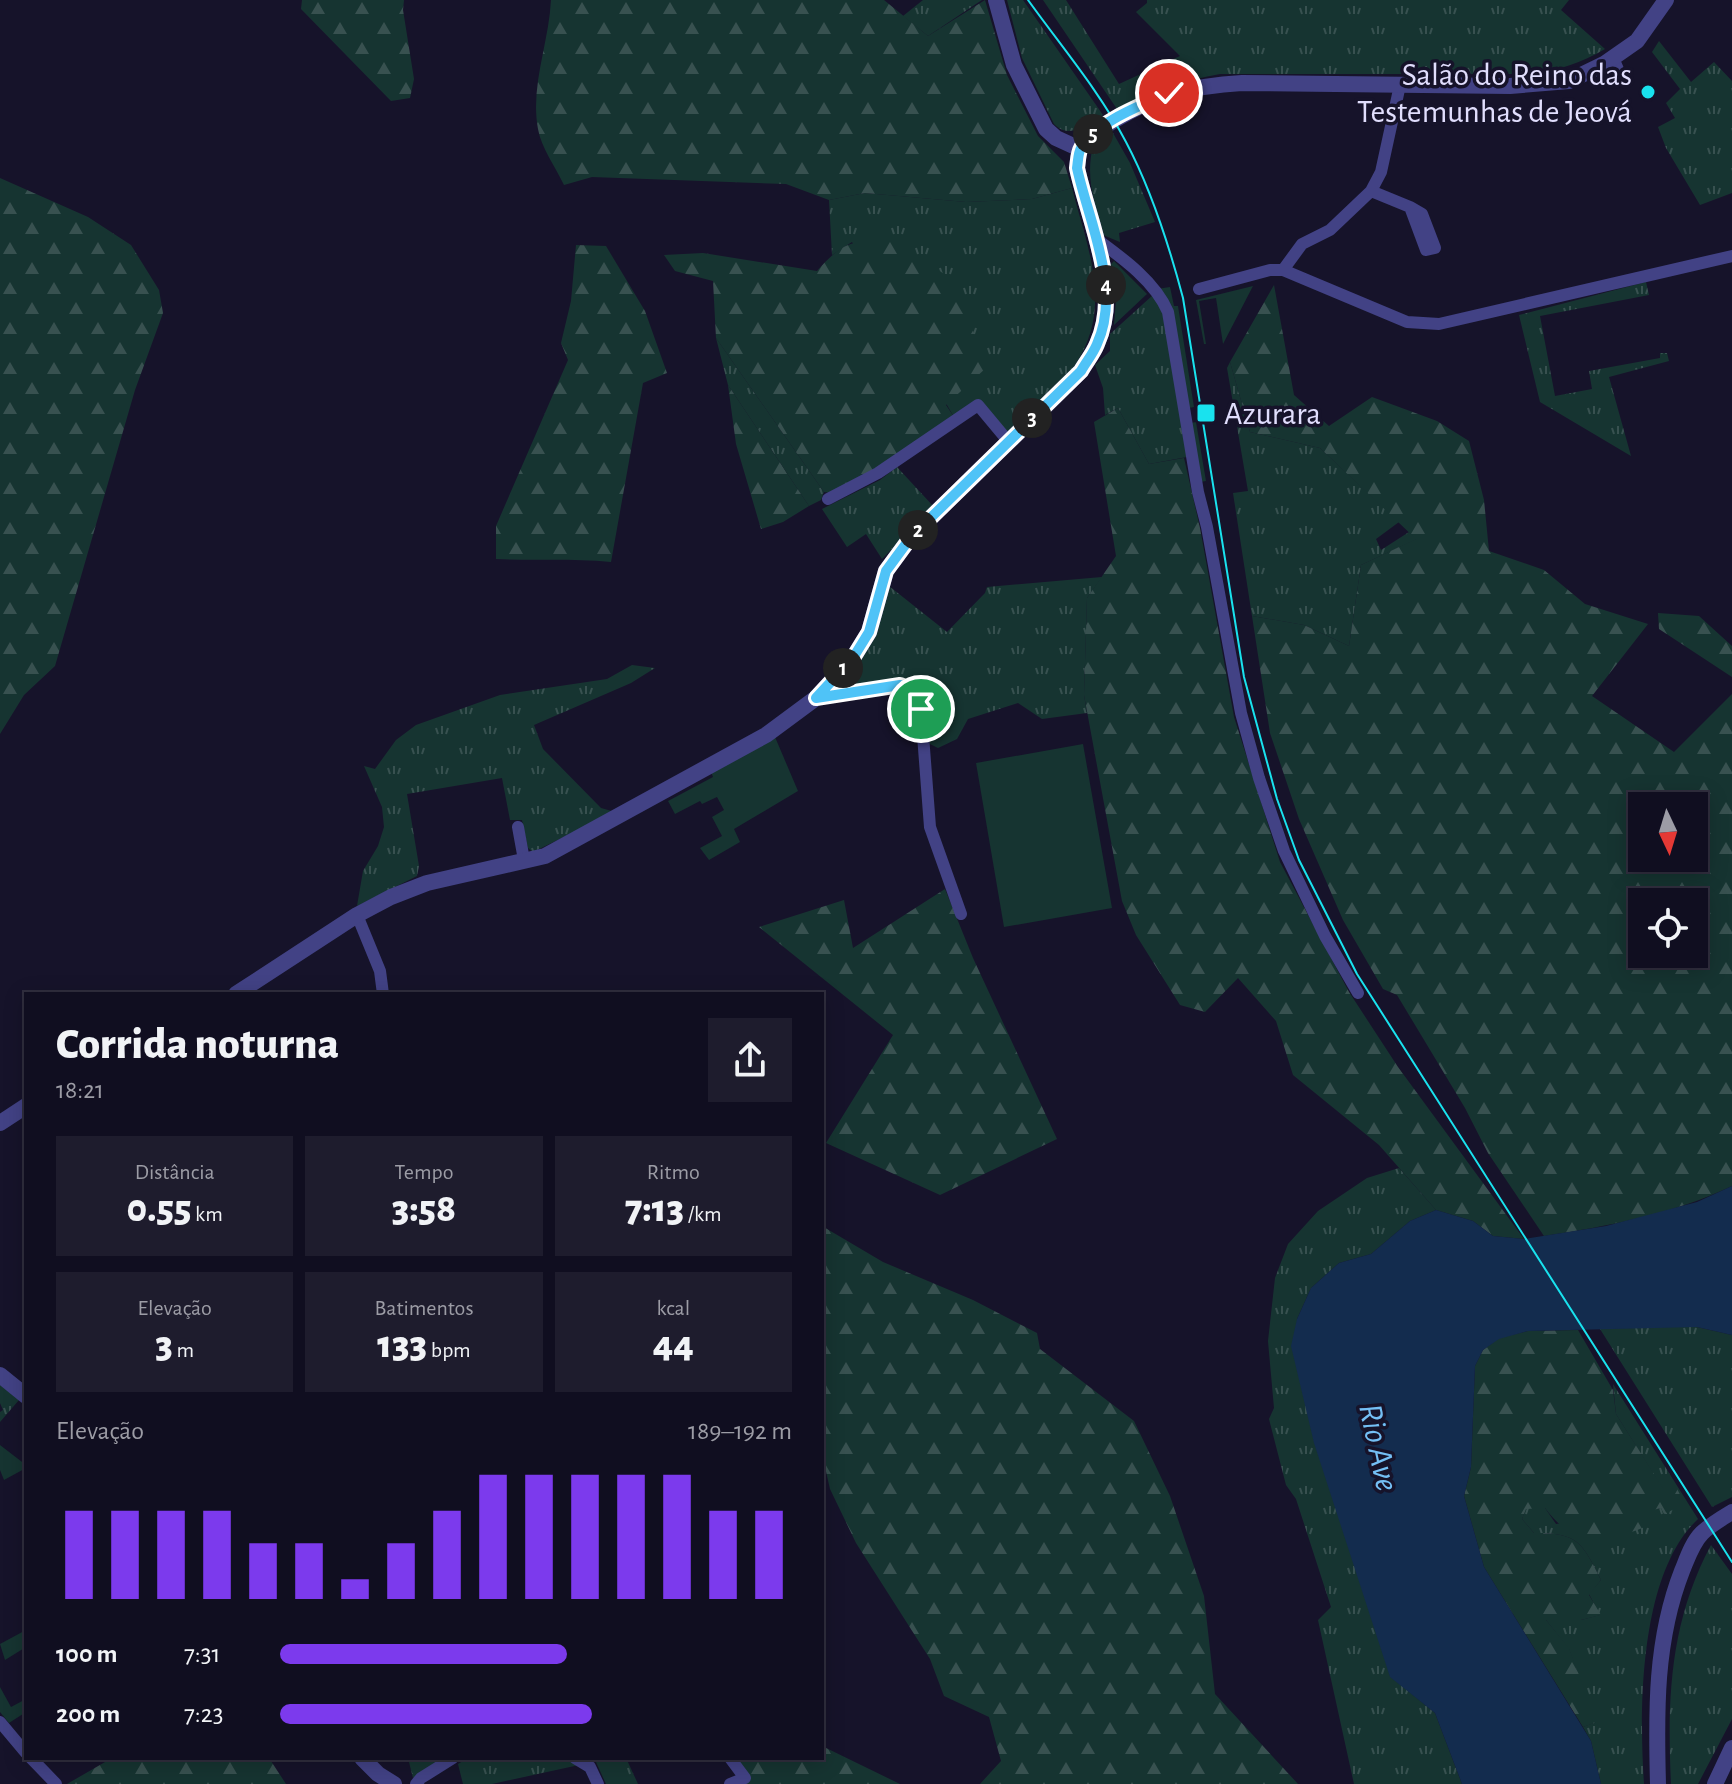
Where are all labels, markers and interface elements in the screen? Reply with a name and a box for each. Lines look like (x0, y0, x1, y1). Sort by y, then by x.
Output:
pin (1135, 59, 1203, 127)
place label: Salão do Reino das Testemunhas de Jeová (1357, 59, 1632, 128)
icon: check (1147, 71, 1191, 115)
marker: Salão do Reino das Testemunhas de Jeová (1639, 83, 1657, 101)
pin: 5 (1073, 114, 1113, 154)
text: 5 (1088, 123, 1098, 145)
pin: 4 (1086, 265, 1126, 305)
text: 4 (1100, 274, 1112, 296)
pin: 3 (1012, 398, 1052, 438)
place label: Azurara (1224, 398, 1321, 430)
marker: Azurara (1195, 402, 1217, 424)
text: 3 (1027, 407, 1037, 429)
pin: 2 (898, 510, 938, 550)
text: 2 (913, 519, 923, 541)
pin: 1 (823, 648, 863, 688)
text: 1 (839, 657, 847, 679)
pin (887, 675, 955, 743)
icon: arrive (899, 687, 943, 731)
north arrow (1628, 792, 1708, 872)
map controls (1628, 792, 1708, 968)
button: locate (1628, 888, 1708, 968)
button: share (708, 1018, 792, 1102)
text: Corrida noturna (56, 1023, 339, 1067)
text: 18:21 (56, 1077, 104, 1103)
text: Distância (135, 1161, 215, 1183)
text: Tempo (394, 1161, 454, 1183)
text: Ritmo (647, 1161, 700, 1183)
text: 0.55 (127, 1189, 191, 1229)
text: 3:58 (392, 1189, 456, 1229)
text: 7:13 (625, 1189, 684, 1229)
text: km (191, 1203, 223, 1225)
text: /km (684, 1203, 722, 1225)
text: Elevação (137, 1297, 212, 1319)
text: Batimentos (374, 1297, 474, 1319)
text: kcal (657, 1297, 690, 1319)
text: 3 (155, 1325, 173, 1365)
text: 133 (377, 1325, 427, 1365)
text: 44 (653, 1325, 694, 1365)
text: m (173, 1339, 194, 1361)
text: bpm (427, 1339, 471, 1361)
water label: Rio Ave (1352, 1401, 1404, 1494)
text: Elevação (56, 1418, 144, 1444)
text: 189–192 m (688, 1418, 792, 1444)
text: 100 m (56, 1641, 117, 1667)
text: 7:31 (184, 1641, 220, 1667)
text: 200 m (56, 1701, 120, 1727)
text: 7:23 (184, 1701, 223, 1727)

